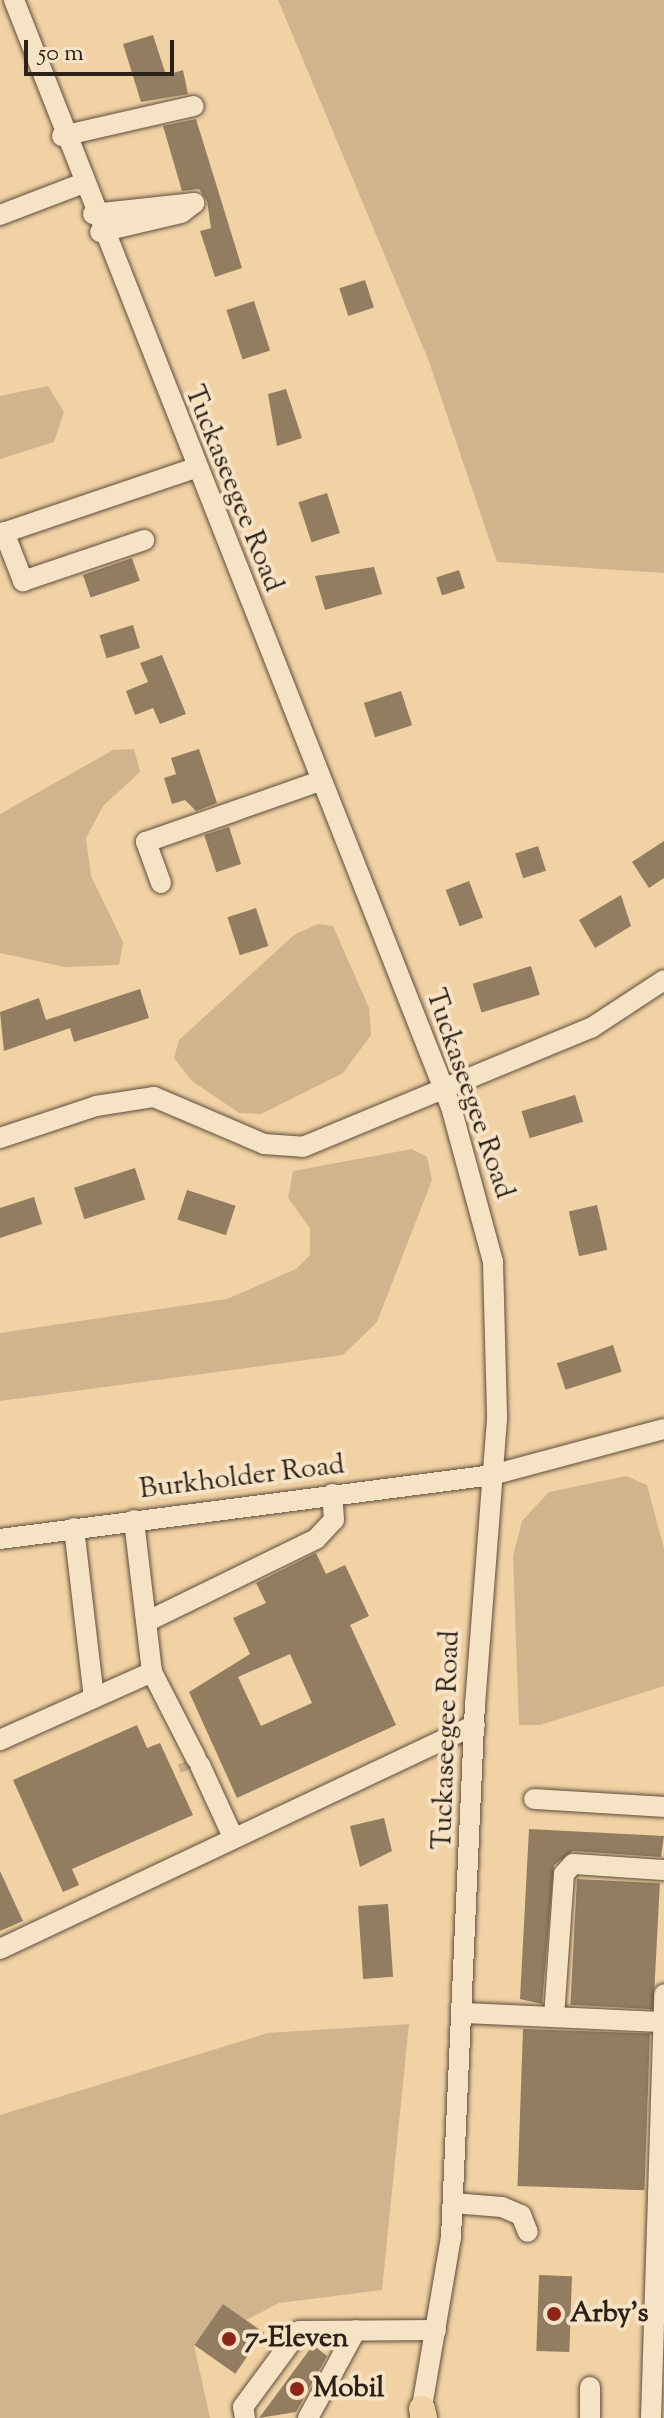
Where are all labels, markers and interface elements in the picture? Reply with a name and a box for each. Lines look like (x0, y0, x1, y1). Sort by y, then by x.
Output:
scale bar (28, 24, 178, 74)
text: 50 m (38, 37, 84, 71)
street label: Tuckaseegee Road (176, 381, 290, 597)
street label: Tuckaseegee Road (417, 985, 521, 1203)
street label: Burkholder Road (138, 1449, 346, 1507)
street label: Tuckaseegee Road (426, 1630, 468, 1850)
place label: Arby's (570, 2297, 648, 2331)
marker: Arby's (545, 2305, 563, 2323)
place label: 7-Eleven (245, 2322, 349, 2356)
marker: 7-Eleven (220, 2330, 238, 2348)
place label: Mobil (313, 2372, 384, 2406)
marker: Mobil (288, 2380, 306, 2398)

